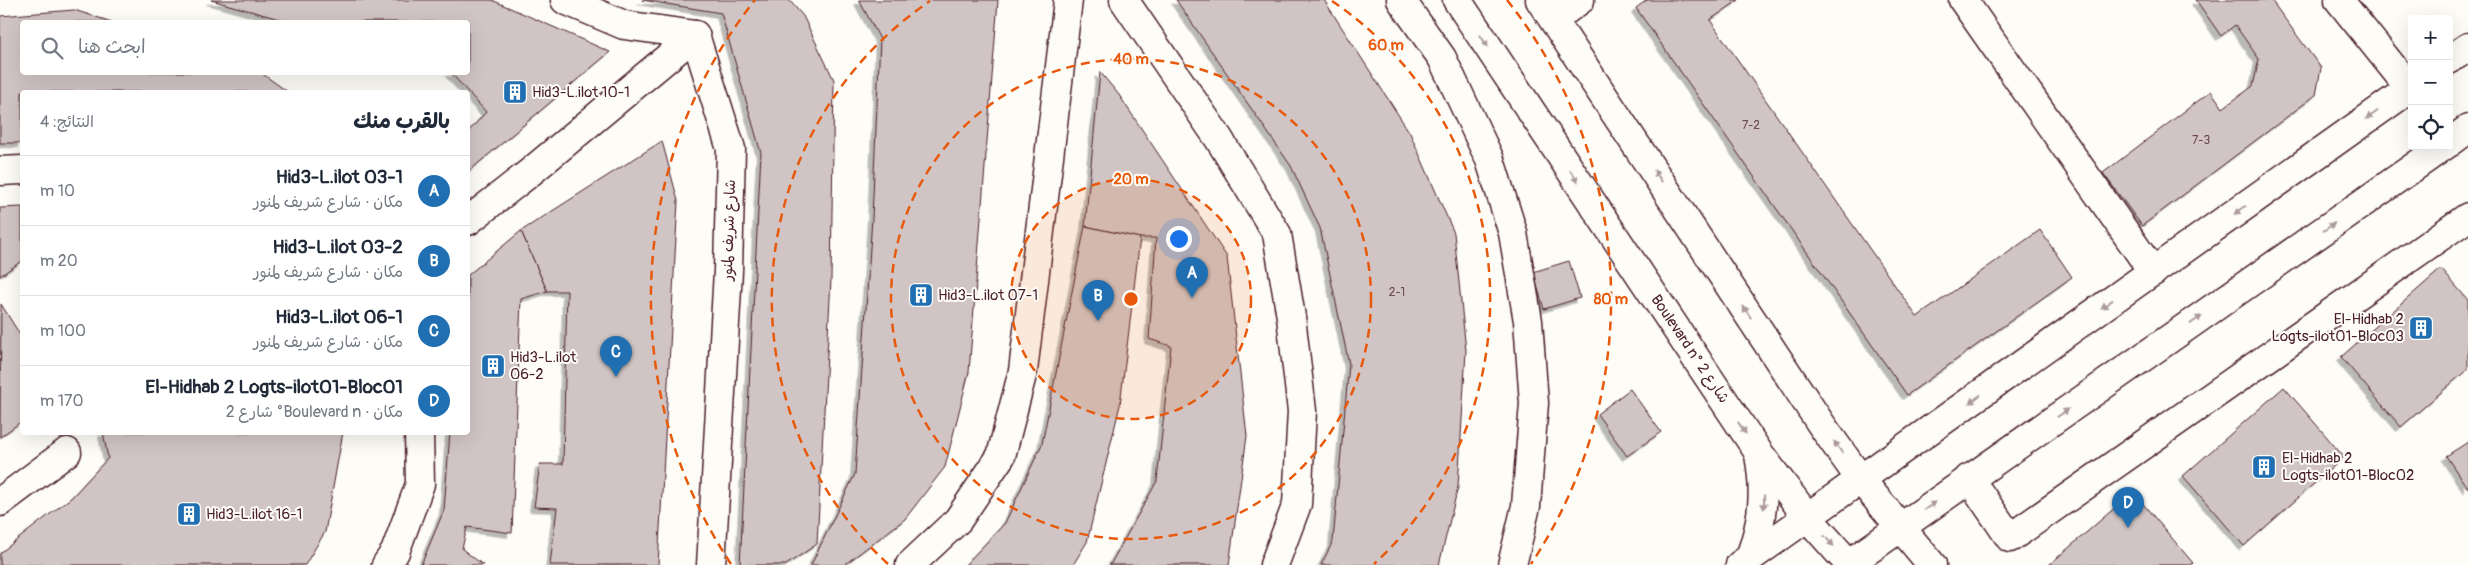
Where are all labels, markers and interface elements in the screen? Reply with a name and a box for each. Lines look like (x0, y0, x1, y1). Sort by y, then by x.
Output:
map controls (2408, 15, 2453, 150)
button: + (2408, 15, 2453, 60)
search box (20, 20, 470, 75)
icon: search (38, 34, 66, 62)
one-way arrow (1480, 34, 1489, 47)
text: ابحث هنا (78, 35, 146, 59)
text: 60 m (1368, 36, 1404, 55)
text: 40 m (1113, 50, 1149, 69)
button: − (2408, 60, 2453, 105)
building icon: Hid3-L.ilot 10-1 (502, 79, 528, 105)
place label: Hid3-L.ilot 10-1 (532, 83, 630, 102)
button: locate (2408, 105, 2453, 150)
text: بالقرب منك (353, 108, 450, 135)
one-way arrow (2366, 110, 2379, 121)
text: النتائج: 4 (40, 112, 94, 132)
house number: 7-2 (1742, 118, 1760, 133)
house number: 7-3 (2192, 133, 2210, 148)
text: Hid3-L.ilot 03-1 (276, 165, 403, 189)
one-way arrow (1570, 169, 1579, 183)
text: 20 m (1113, 170, 1149, 189)
one-way arrow (1653, 170, 1662, 183)
street label: شارع شريف لمنور (718, 179, 740, 282)
text: 10 m (40, 181, 75, 201)
text: A (429, 181, 439, 201)
text: مكان · شارع شريف لمنور (253, 192, 403, 212)
one-way arrow (2233, 205, 2247, 215)
one-way arrow (2322, 222, 2336, 232)
your location (1166, 226, 1192, 252)
text: Hid3-L.ilot 03-2 (273, 235, 403, 259)
text: 20 m (40, 251, 78, 271)
text: B (429, 251, 439, 271)
pin: A (1176, 257, 1208, 298)
text: مكان · شارع شريف لمنور (253, 262, 403, 282)
pin: B (1082, 280, 1114, 321)
building icon: Hid3-L.ilot 07-1 (908, 282, 934, 308)
house number: 2-1 (1389, 285, 1405, 300)
place label: Hid3-L.ilot 07-1 (938, 286, 1038, 305)
centre of rings (1122, 290, 1140, 308)
text: 80 m (1594, 290, 1628, 309)
street label: Boulevard n° شارع 2 (1647, 291, 1733, 407)
one-way arrow (2100, 299, 2114, 309)
text: Hid3-L.ilot 06-1 (275, 305, 403, 329)
one-way arrow (1742, 305, 1752, 319)
place label: El-Hidhab 2 Logts-ilot01-Bloc03 (2272, 310, 2404, 346)
one-way arrow (2189, 315, 2203, 325)
building icon: El-Hidhab 2 Logts-ilot01-Bloc03 (2408, 315, 2434, 341)
text: 100 m (40, 321, 86, 341)
text: C (429, 321, 439, 341)
text: مكان · شارع شريف لمنور (253, 332, 403, 352)
pin: C (600, 336, 632, 377)
place label: Hid3-L.ilot 06-2 (510, 348, 577, 384)
building icon: Hid3-L.ilot 06-2 (480, 353, 506, 379)
text: El-Hidhab 2 Logts-ilot01-Bloc01 (145, 375, 403, 399)
text: 170 m (40, 391, 83, 411)
text: D (429, 391, 439, 411)
one-way arrow (1969, 393, 1982, 404)
text: مكان · Boulevard n° شارع 2 (226, 402, 403, 422)
one-way arrow (2056, 408, 2070, 418)
one-way arrow (1737, 421, 1747, 434)
one-way arrow (1832, 441, 1843, 454)
place label: El-Hidhab 2 Logts-ilot01-Bloc02 (2282, 449, 2414, 485)
building icon: El-Hidhab 2 Logts-ilot01-Bloc02 (2251, 454, 2277, 480)
pin: D (2112, 487, 2144, 528)
one-way arrow (1759, 494, 1767, 510)
building icon: Hid3-L.ilot 16-1 (176, 501, 202, 527)
one-way arrow (1923, 501, 1936, 511)
place label: Hid3-L.ilot 16-1 (206, 505, 302, 524)
one-way arrow (1823, 535, 1834, 548)

